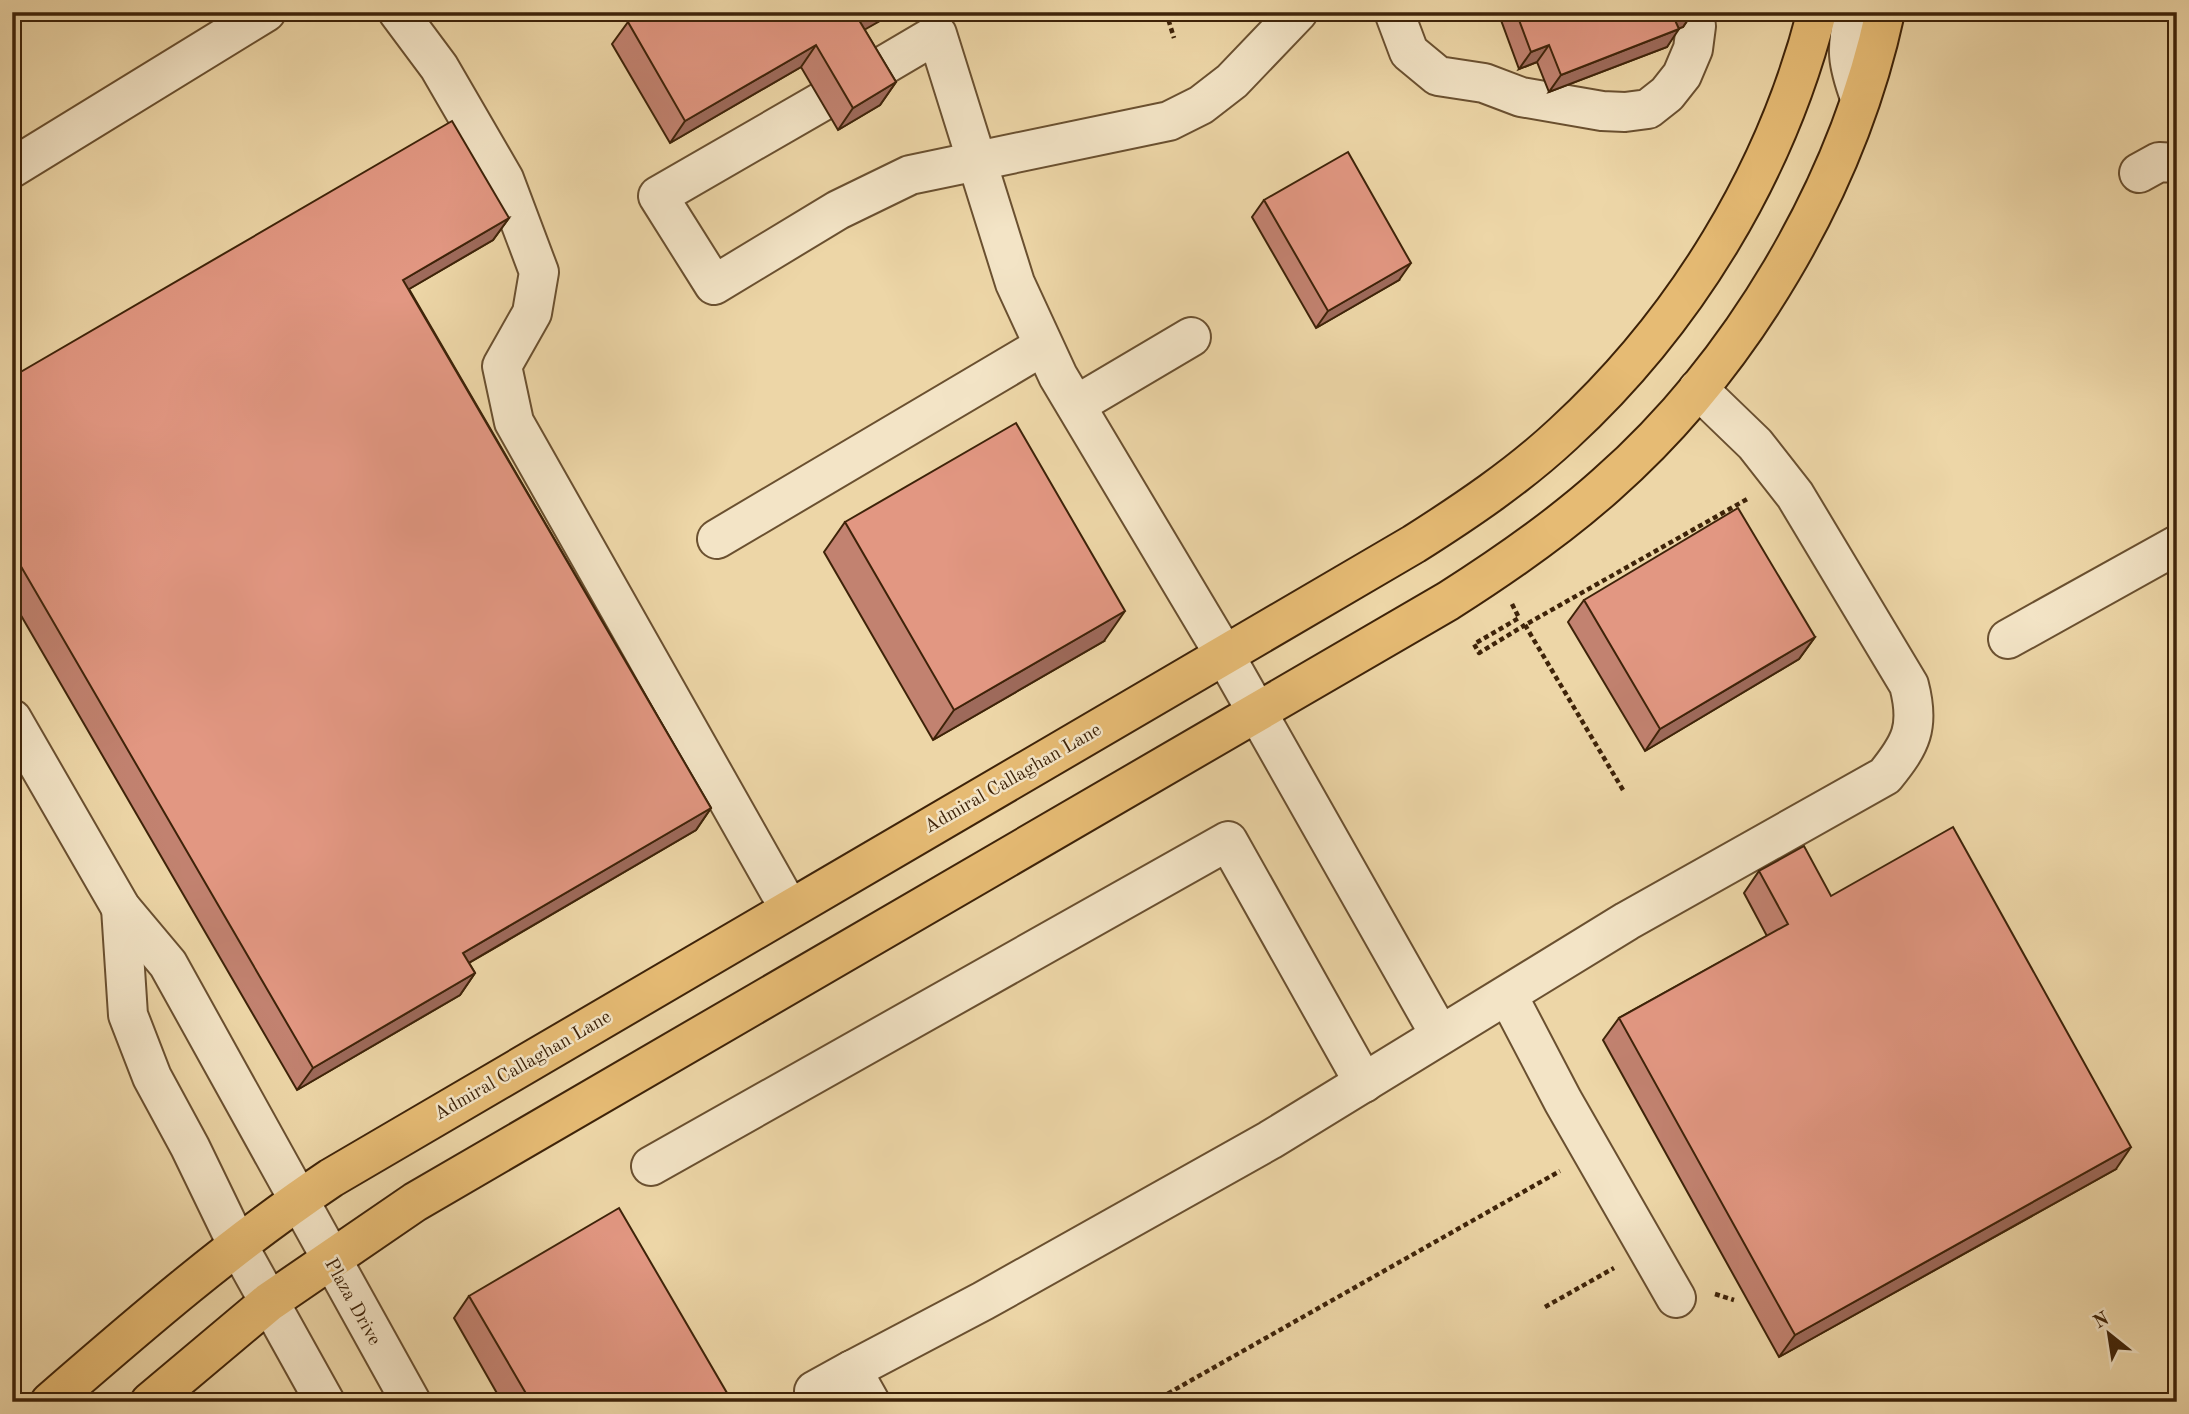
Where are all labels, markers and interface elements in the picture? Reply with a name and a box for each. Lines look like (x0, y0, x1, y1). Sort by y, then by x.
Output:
street label: Admiral Callaghan Lane (922, 721, 1105, 838)
street label: Admiral Callaghan Lane (432, 1008, 615, 1125)
street label: Plaza Drive (320, 1256, 383, 1349)
north arrow (2074, 1298, 2144, 1368)
text: N (2091, 1309, 2113, 1333)

